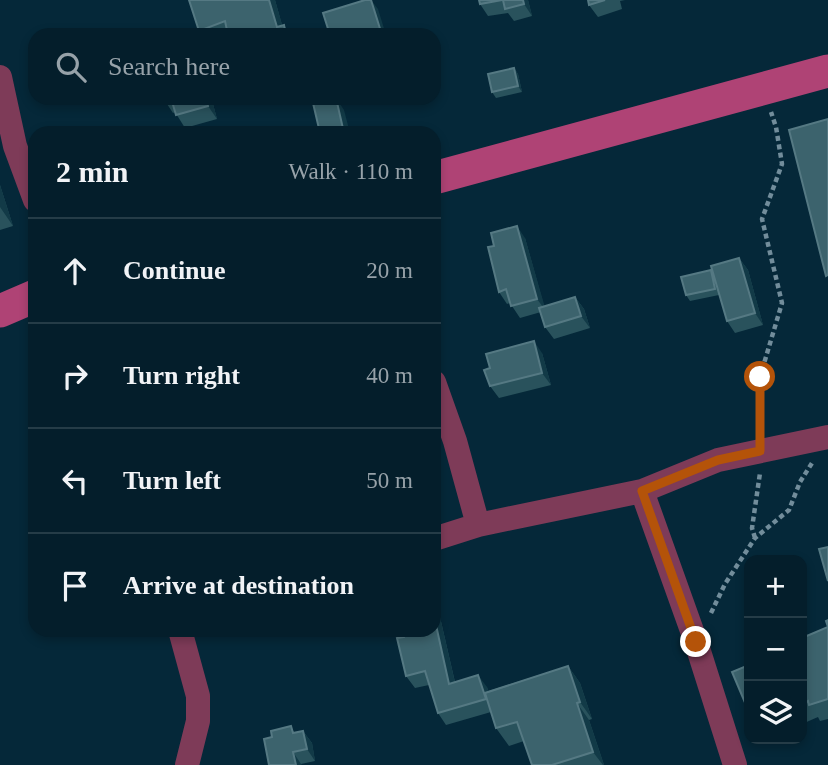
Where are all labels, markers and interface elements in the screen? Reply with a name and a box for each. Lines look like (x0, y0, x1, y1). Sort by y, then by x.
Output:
search box (28, 28, 441, 105)
icon: search (52, 48, 90, 86)
text: Search here (108, 52, 230, 81)
text: 2 min (56, 155, 129, 188)
text: Walk · 110 m (289, 159, 413, 184)
icon: ahead (56, 252, 94, 290)
text: Continue (123, 256, 226, 285)
text: 20 m (366, 258, 413, 283)
icon: right (56, 357, 94, 395)
text: Turn right (123, 361, 240, 390)
route start (744, 361, 775, 392)
text: 40 m (366, 363, 413, 388)
icon: left (56, 462, 94, 500)
text: Turn left (123, 466, 221, 495)
text: 50 m (366, 468, 413, 493)
map controls (744, 555, 807, 744)
button: + (744, 555, 807, 618)
icon: arrive (56, 567, 94, 605)
text: Arrive at destination (123, 571, 354, 600)
button: − (744, 618, 807, 681)
route end (680, 626, 711, 657)
button: layers (744, 681, 807, 744)

